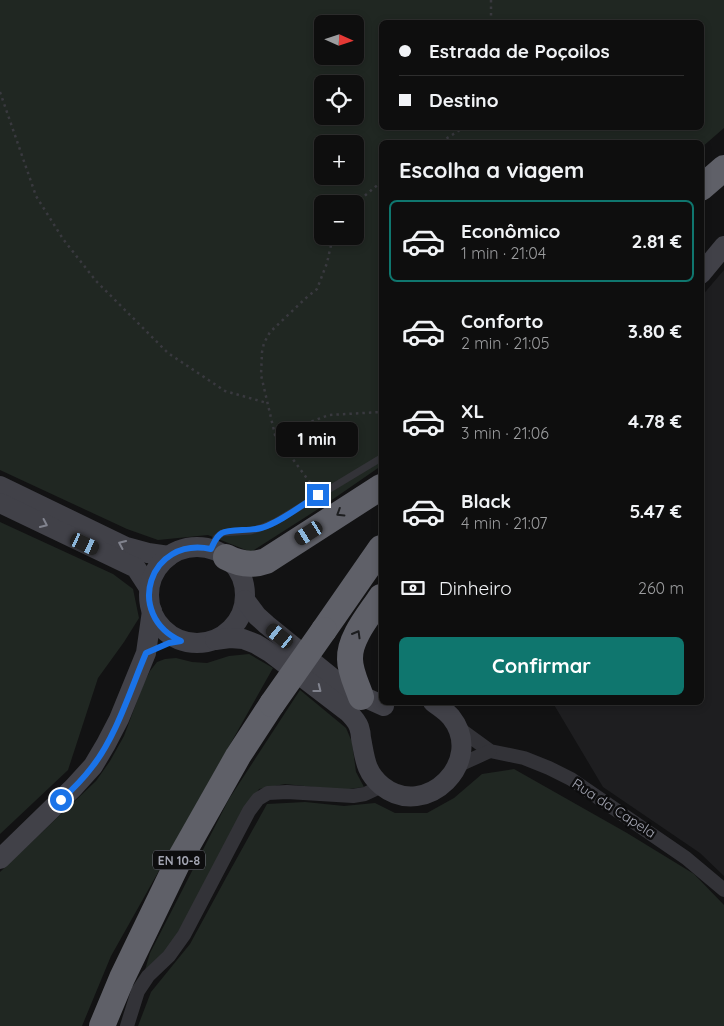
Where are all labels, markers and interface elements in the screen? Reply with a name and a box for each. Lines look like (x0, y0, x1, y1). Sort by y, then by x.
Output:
north arrow (314, 15, 364, 65)
map controls (314, 15, 364, 245)
text: Estrada de Poçoilos (429, 39, 610, 63)
button: locate (314, 75, 364, 125)
text: Destino (429, 88, 499, 112)
button: + (314, 135, 364, 185)
text: Escolha a viagem (399, 156, 584, 184)
button: − (314, 195, 364, 245)
icon: car (401, 219, 446, 264)
text: Econômico (461, 219, 560, 243)
text: 2.81 € (631, 229, 682, 253)
text: 1 min · 21:04 (461, 243, 546, 263)
icon: car (401, 309, 446, 354)
text: Conforto (461, 309, 543, 333)
text: 3.80 € (628, 319, 682, 343)
text: 2 min · 21:05 (461, 333, 549, 353)
icon: car (401, 399, 446, 444)
text: XL (461, 399, 484, 423)
text: 4.78 € (628, 409, 682, 433)
callout: 1 min (277, 422, 359, 458)
text: 3 min · 21:06 (461, 423, 549, 443)
text: 1 min (298, 429, 336, 449)
route end (307, 484, 329, 506)
icon: car (401, 489, 446, 534)
text: Black (461, 489, 511, 513)
text: 5.47 € (629, 499, 682, 523)
one-way arrow (336, 507, 346, 516)
text: 4 min · 21:07 (461, 513, 548, 533)
one-way arrow (39, 518, 48, 528)
car (292, 519, 325, 547)
car (68, 531, 101, 557)
one-way arrow (118, 540, 127, 551)
icon: cash (399, 574, 427, 602)
text: Dinheiro (439, 576, 512, 600)
text: 260 m (638, 578, 684, 598)
car (263, 621, 296, 651)
one-way arrow (351, 631, 361, 640)
button: Confirmar (399, 637, 684, 695)
one-way arrow (312, 684, 321, 692)
street label: Rua da Capela (569, 774, 659, 842)
route start (50, 789, 72, 811)
road number: EN 10-8 (153, 850, 205, 870)

